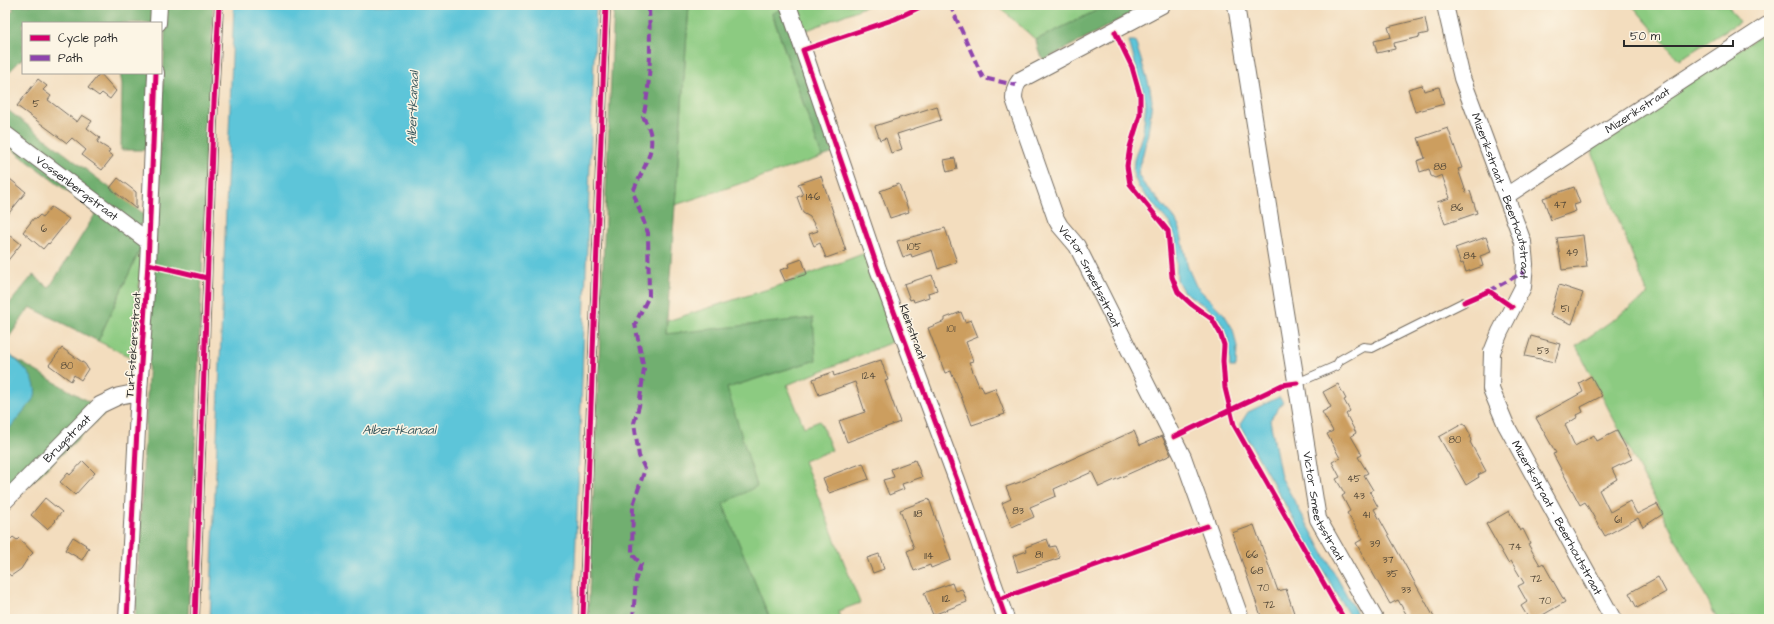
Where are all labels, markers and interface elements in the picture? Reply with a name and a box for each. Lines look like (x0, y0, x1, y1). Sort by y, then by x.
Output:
legend (22, 22, 162, 74)
scale bar (1624, 22, 1733, 48)
text: 50 m (1630, 28, 1661, 45)
text: Cycle path (58, 30, 117, 48)
text: Path (58, 50, 83, 67)
water label: Albertkanaal (403, 69, 423, 145)
street label: Mizerikstraat (1602, 83, 1674, 138)
house number: 5 (32, 97, 40, 111)
street label: Mizerikstraat - Beerhoutstraat (1467, 111, 1533, 280)
street label: Vossenbergstraat (32, 152, 122, 225)
house number: 88 (1434, 160, 1447, 174)
house number: 146 (806, 190, 821, 204)
house number: 47 (1554, 198, 1566, 212)
house number: 86 (1451, 201, 1464, 215)
house number: 6 (41, 222, 48, 236)
street label: Victor Smeetsstraat (1054, 222, 1125, 331)
house number: 105 (907, 240, 921, 254)
house number: 49 (1566, 246, 1579, 260)
house number: 84 (1463, 249, 1477, 263)
street label: Turfstekersstraat (121, 292, 146, 398)
street label: Kleinstraat (895, 302, 930, 362)
house number: 51 (1561, 302, 1570, 316)
house number: 101 (947, 322, 956, 336)
house number: 53 (1537, 344, 1549, 358)
house number: 80 (61, 359, 73, 373)
house number: 124 (862, 369, 876, 383)
street label: Brugstraat (39, 411, 95, 467)
water label: Albertkanaal (362, 421, 438, 439)
house number: 80 (1449, 433, 1461, 447)
street label: Mizerikstraat - Beerhoutstraat (1507, 437, 1606, 598)
street label: Victor Smeetsstraat (1298, 450, 1348, 565)
house number: 45 (1347, 472, 1361, 486)
house number: 43 (1353, 489, 1365, 503)
house number: 83 (1012, 504, 1024, 518)
house number: 118 (913, 507, 923, 521)
house number: 41 (1362, 508, 1371, 522)
house number: 61 (1614, 513, 1622, 527)
house number: 39 (1370, 537, 1381, 551)
house number: 74 (1509, 540, 1522, 554)
house number: 81 (1035, 548, 1044, 562)
house number: 66 (1246, 548, 1259, 562)
house number: 114 (924, 549, 934, 563)
house number: 37 (1382, 553, 1394, 567)
house number: 68 (1251, 564, 1264, 578)
house number: 35 (1386, 567, 1398, 581)
house number: 72 (1530, 572, 1542, 586)
house number: 70 (1257, 581, 1269, 595)
house number: 33 (1401, 583, 1411, 597)
house number: 112 (942, 592, 950, 606)
house number: 70 (1539, 594, 1551, 608)
house number: 72 (1263, 598, 1275, 612)

